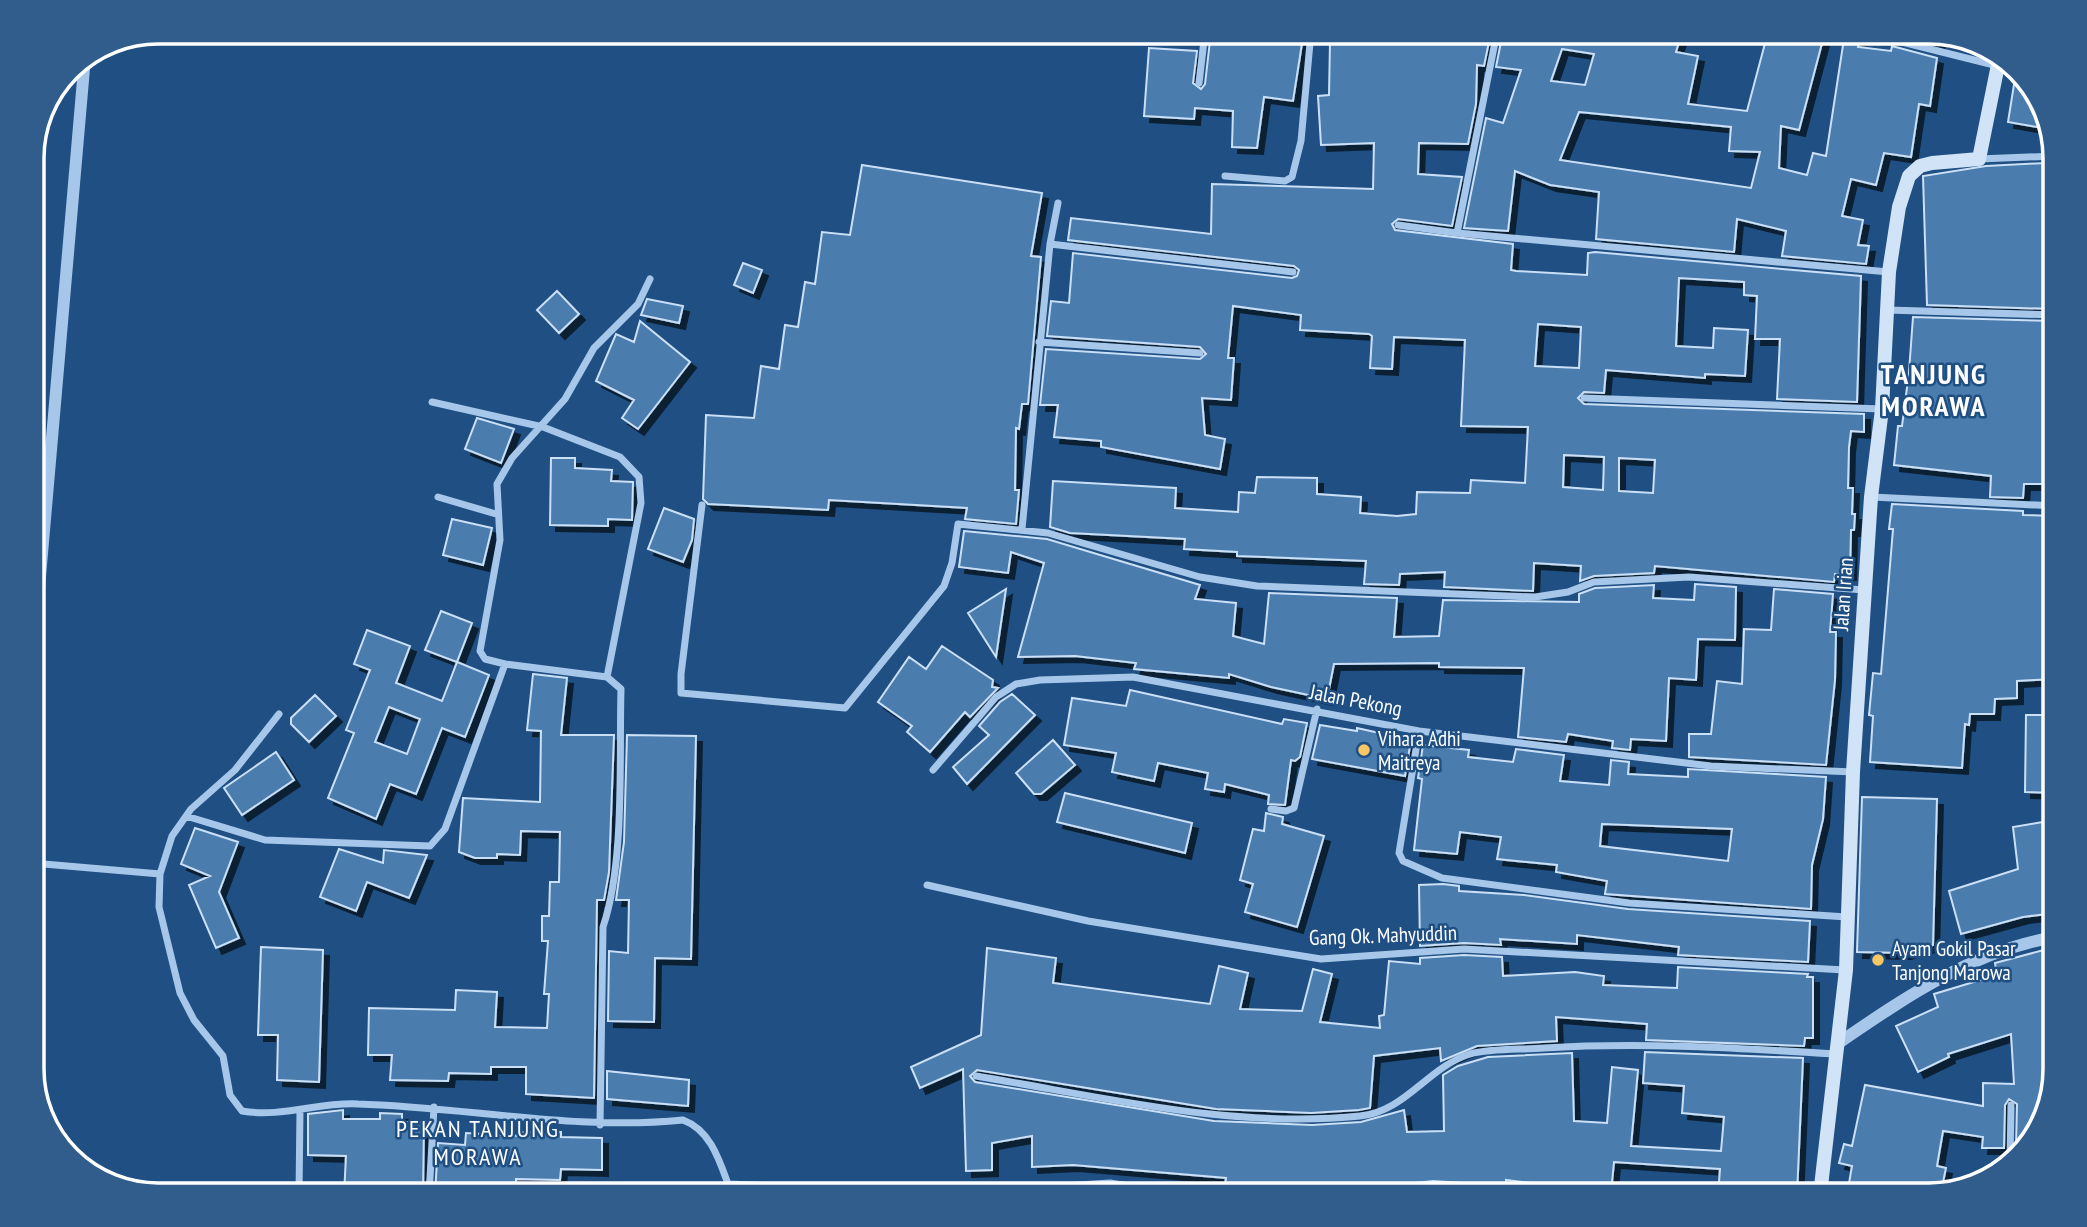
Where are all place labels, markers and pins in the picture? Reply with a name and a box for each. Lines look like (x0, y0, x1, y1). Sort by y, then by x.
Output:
place label: Vihara Adhi Maitreya (1377, 725, 1461, 776)
marker: Vihara Adhi Maitreya (1356, 742, 1372, 758)
place label: Ayam Gokil Pasar Tanjong Marowa (1892, 935, 2016, 986)
marker: Ayam Gokil Pasar Tanjong Marowa (1870, 952, 1886, 968)

